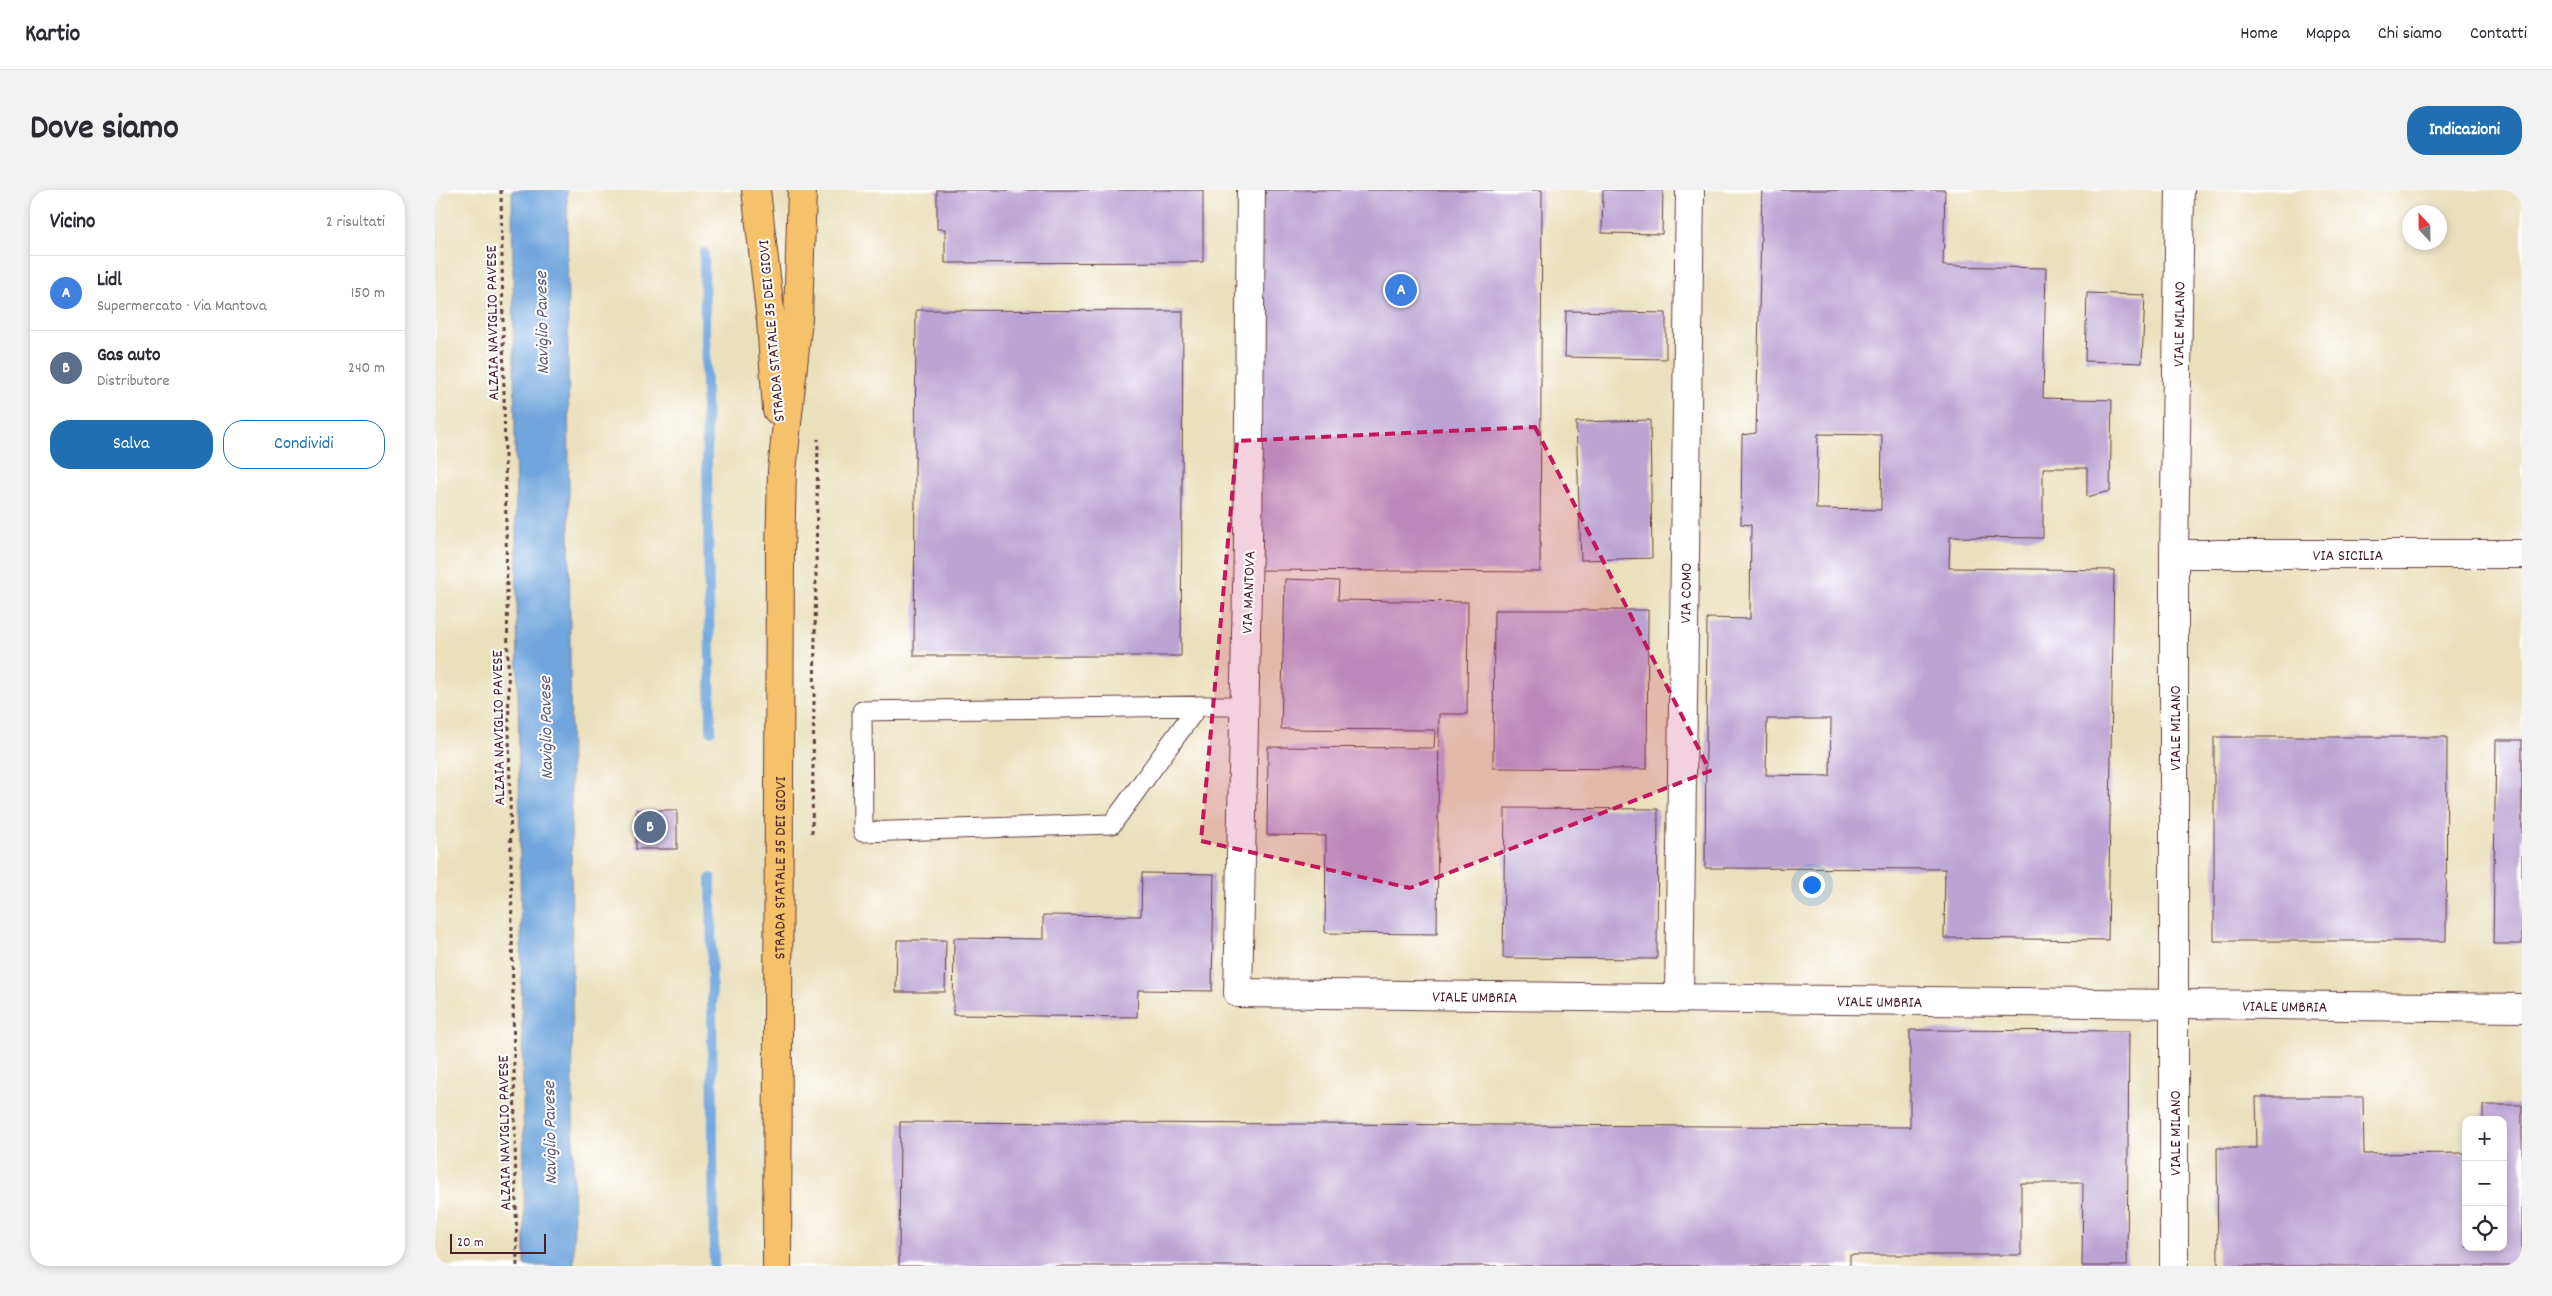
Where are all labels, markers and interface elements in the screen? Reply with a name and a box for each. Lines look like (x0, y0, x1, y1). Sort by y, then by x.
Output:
text: Kartio (25, 18, 80, 52)
text: Home (2240, 22, 2278, 47)
text: Mappa (2306, 22, 2350, 47)
text: Chi siamo (2378, 22, 2442, 47)
text: Contatti (2470, 22, 2527, 47)
text: Dove siamo (30, 105, 179, 155)
button: Indicazioni (2407, 106, 2522, 155)
north arrow (2402, 205, 2447, 250)
text: Vicino (50, 208, 95, 238)
text: 2 risultati (326, 211, 385, 234)
street label: STRADA STATALE 35 DEI GIOVI (753, 239, 792, 423)
street label: ALZAIA NAVIGLIO PAVESE (481, 244, 506, 401)
text: Lidl (97, 268, 122, 295)
water label: Naviglio Pavese (530, 270, 557, 375)
pin: A (1385, 271, 1417, 309)
street label: VIALE MILANO (2168, 281, 2192, 367)
text: A (62, 282, 70, 305)
text: 150 m (351, 282, 385, 305)
text: Supermercato · Via Mantova (97, 295, 267, 318)
text: Gas auto (97, 343, 160, 370)
text: B (62, 357, 70, 380)
text: 240 m (348, 357, 385, 380)
text: Distributore (97, 370, 170, 393)
button: Salva (50, 420, 213, 469)
button: Condividi (223, 420, 385, 469)
street label: VIA SICILIA (2313, 545, 2383, 568)
street label: VIA MANTOVA (1237, 550, 1262, 634)
street label: VIA COMO (1675, 563, 1699, 624)
street label: ALZAIA NAVIGLIO PAVESE (487, 649, 512, 806)
water label: Naviglio Pavese (534, 675, 561, 780)
street label: VIALE MILANO (2165, 685, 2188, 771)
street label: STRADA STATALE 35 DEI GIOVI (769, 777, 793, 959)
pin: B (634, 808, 666, 846)
your location (1799, 872, 1825, 898)
street label: VIALE UMBRIA (1432, 986, 1518, 1010)
street label: VIALE UMBRIA (1837, 991, 1923, 1015)
street label: VIALE UMBRIA (2242, 996, 2328, 1020)
street label: ALZAIA NAVIGLIO PAVESE (493, 1054, 518, 1211)
water label: Naviglio Pavese (538, 1080, 565, 1185)
street label: VIALE MILANO (2165, 1090, 2188, 1176)
map controls (2462, 1116, 2507, 1251)
button: + (2462, 1116, 2507, 1161)
button: − (2462, 1161, 2507, 1206)
button: locate (2462, 1206, 2507, 1251)
scale bar (450, 1231, 546, 1254)
text: 20 m (457, 1233, 484, 1253)

